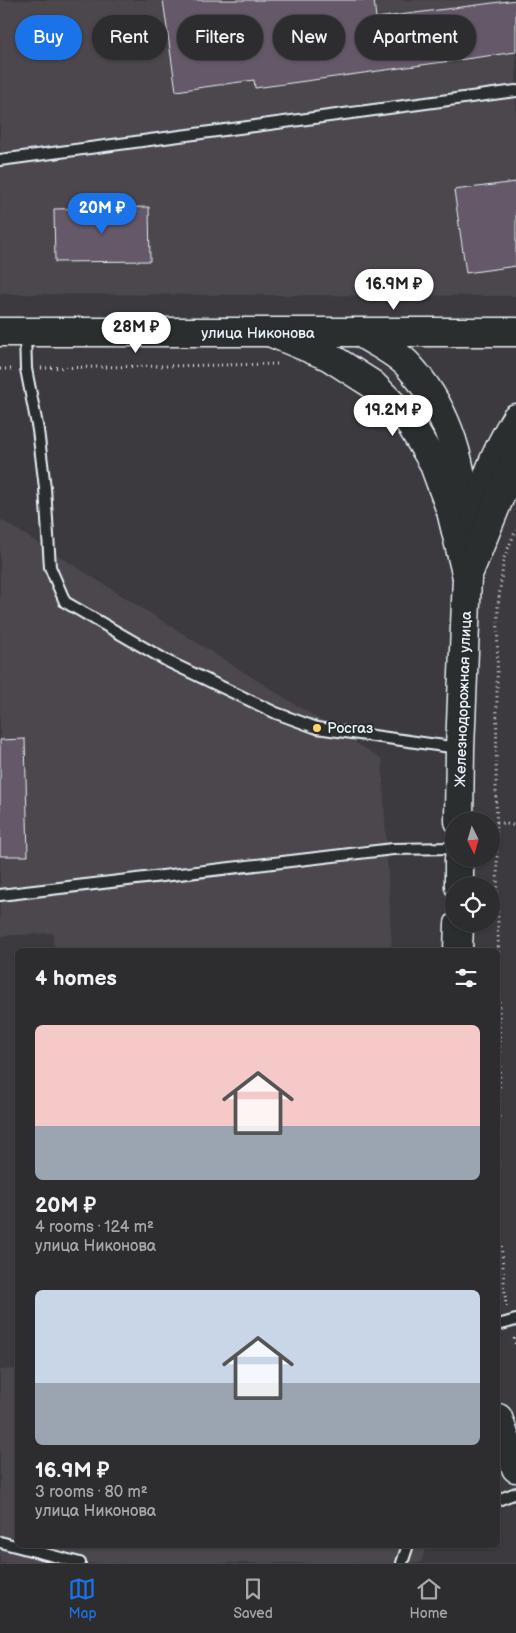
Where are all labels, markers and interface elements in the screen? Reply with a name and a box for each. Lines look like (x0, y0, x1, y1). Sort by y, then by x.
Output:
chip: Buy (15, 15, 82, 60)
chip: Rent (92, 15, 167, 60)
chip: Filters (177, 15, 263, 60)
chip: New (273, 15, 345, 60)
chip: Apartment (355, 15, 476, 60)
pin: 20M ₽ (67, 192, 137, 235)
text: 20M ₽ (79, 199, 125, 218)
pin: 16.9M ₽ (348, 268, 440, 311)
text: 16.9M ₽ (366, 275, 422, 294)
pin: 28M ₽ (101, 312, 171, 354)
text: 28M ₽ (113, 318, 159, 337)
street label: улица Никонова (201, 324, 315, 343)
pin: 19.2M ₽ (347, 394, 439, 437)
text: 19.2M ₽ (365, 401, 421, 420)
street label: Железнодорожная улица (451, 611, 476, 787)
place label: Росгаз (327, 719, 373, 738)
marker: Росгаз (311, 722, 323, 734)
north arrow (445, 812, 500, 868)
map controls (445, 812, 500, 932)
button: locate (445, 877, 500, 932)
icon: filters (452, 964, 480, 992)
text: 4 homes (35, 966, 117, 991)
icon: home (213, 1058, 303, 1148)
text: 20M ₽ (35, 1193, 96, 1218)
text: 4 rooms · 124 m² (35, 1218, 154, 1237)
text: улица Никонова (35, 1237, 156, 1256)
icon: home (213, 1323, 303, 1413)
text: 16.9M ₽ (35, 1458, 110, 1483)
text: 3 rooms · 80 m² (35, 1483, 148, 1502)
text: улица Никонова (35, 1502, 156, 1521)
tab: Map (68, 1575, 97, 1622)
tab: Saved (233, 1575, 273, 1622)
tab: Home (410, 1575, 448, 1622)

